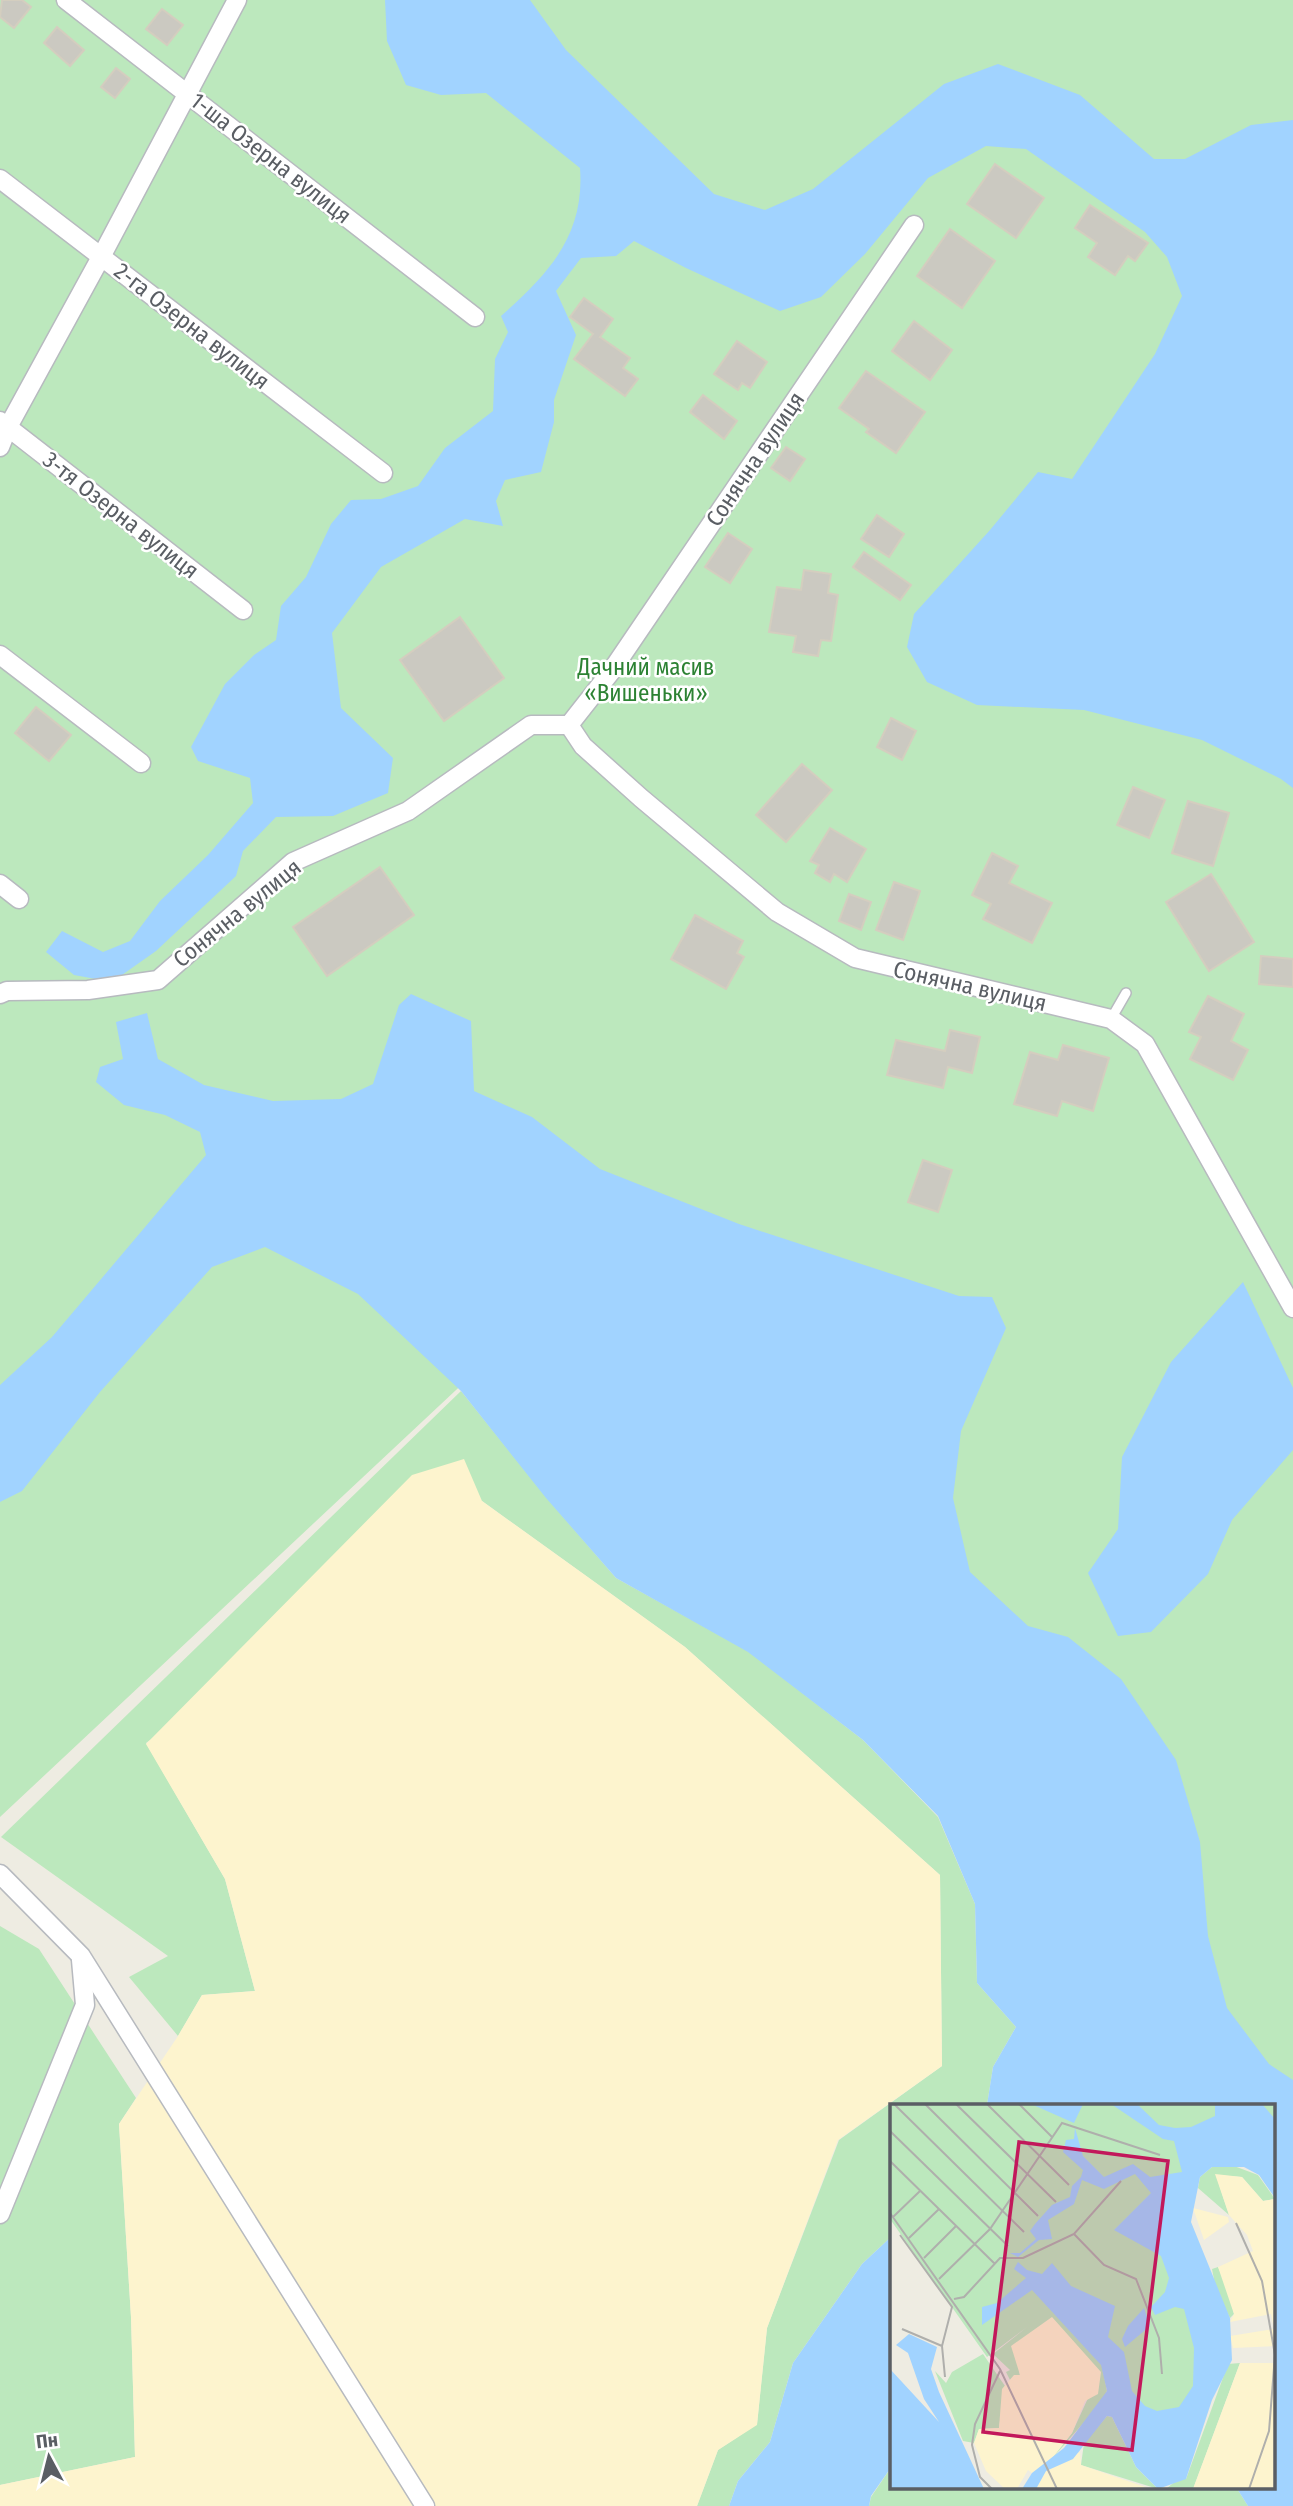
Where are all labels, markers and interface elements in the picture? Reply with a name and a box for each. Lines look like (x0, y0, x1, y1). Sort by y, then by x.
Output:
street label: 1-ша Озерна вулиця (185, 86, 357, 230)
street label: 2-га Озерна вулиця (109, 257, 275, 395)
street label: Сонячна вулиця (700, 386, 810, 532)
street label: 3-тя Озерна вулиця (38, 445, 204, 585)
park label: Дачний масив «Вишеньки» (577, 653, 714, 707)
street label: Сонячна вулиця (167, 853, 307, 973)
street label: Сонячна вулиця (891, 955, 1049, 1017)
inset map (890, 2104, 1276, 2488)
north arrow (14, 2422, 84, 2492)
text: Пн (35, 2428, 59, 2453)

